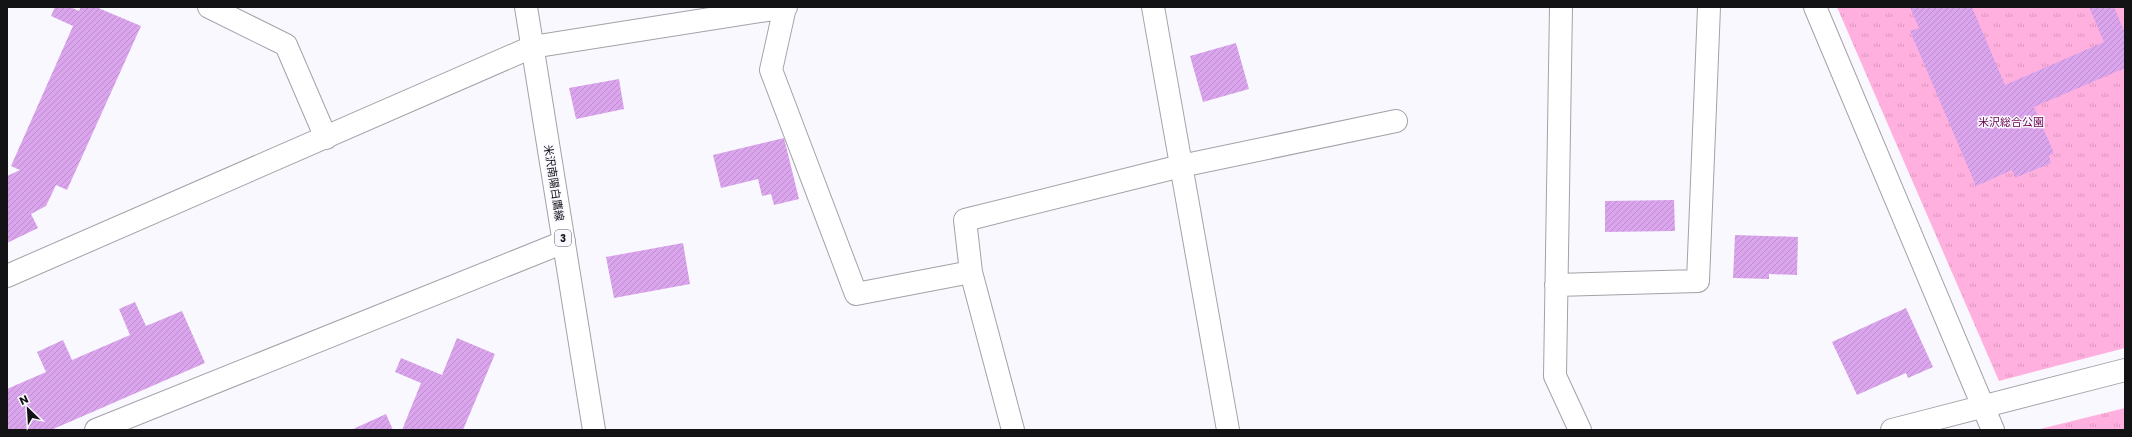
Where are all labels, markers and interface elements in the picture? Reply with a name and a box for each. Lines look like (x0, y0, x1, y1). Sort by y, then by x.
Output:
park label: 米沢総合公園 (1978, 114, 2044, 130)
street label: 米沢南陽白鷹線 (540, 144, 568, 222)
road number: 3 (555, 230, 571, 246)
north arrow (8, 389, 48, 429)
text: N (17, 391, 31, 409)

